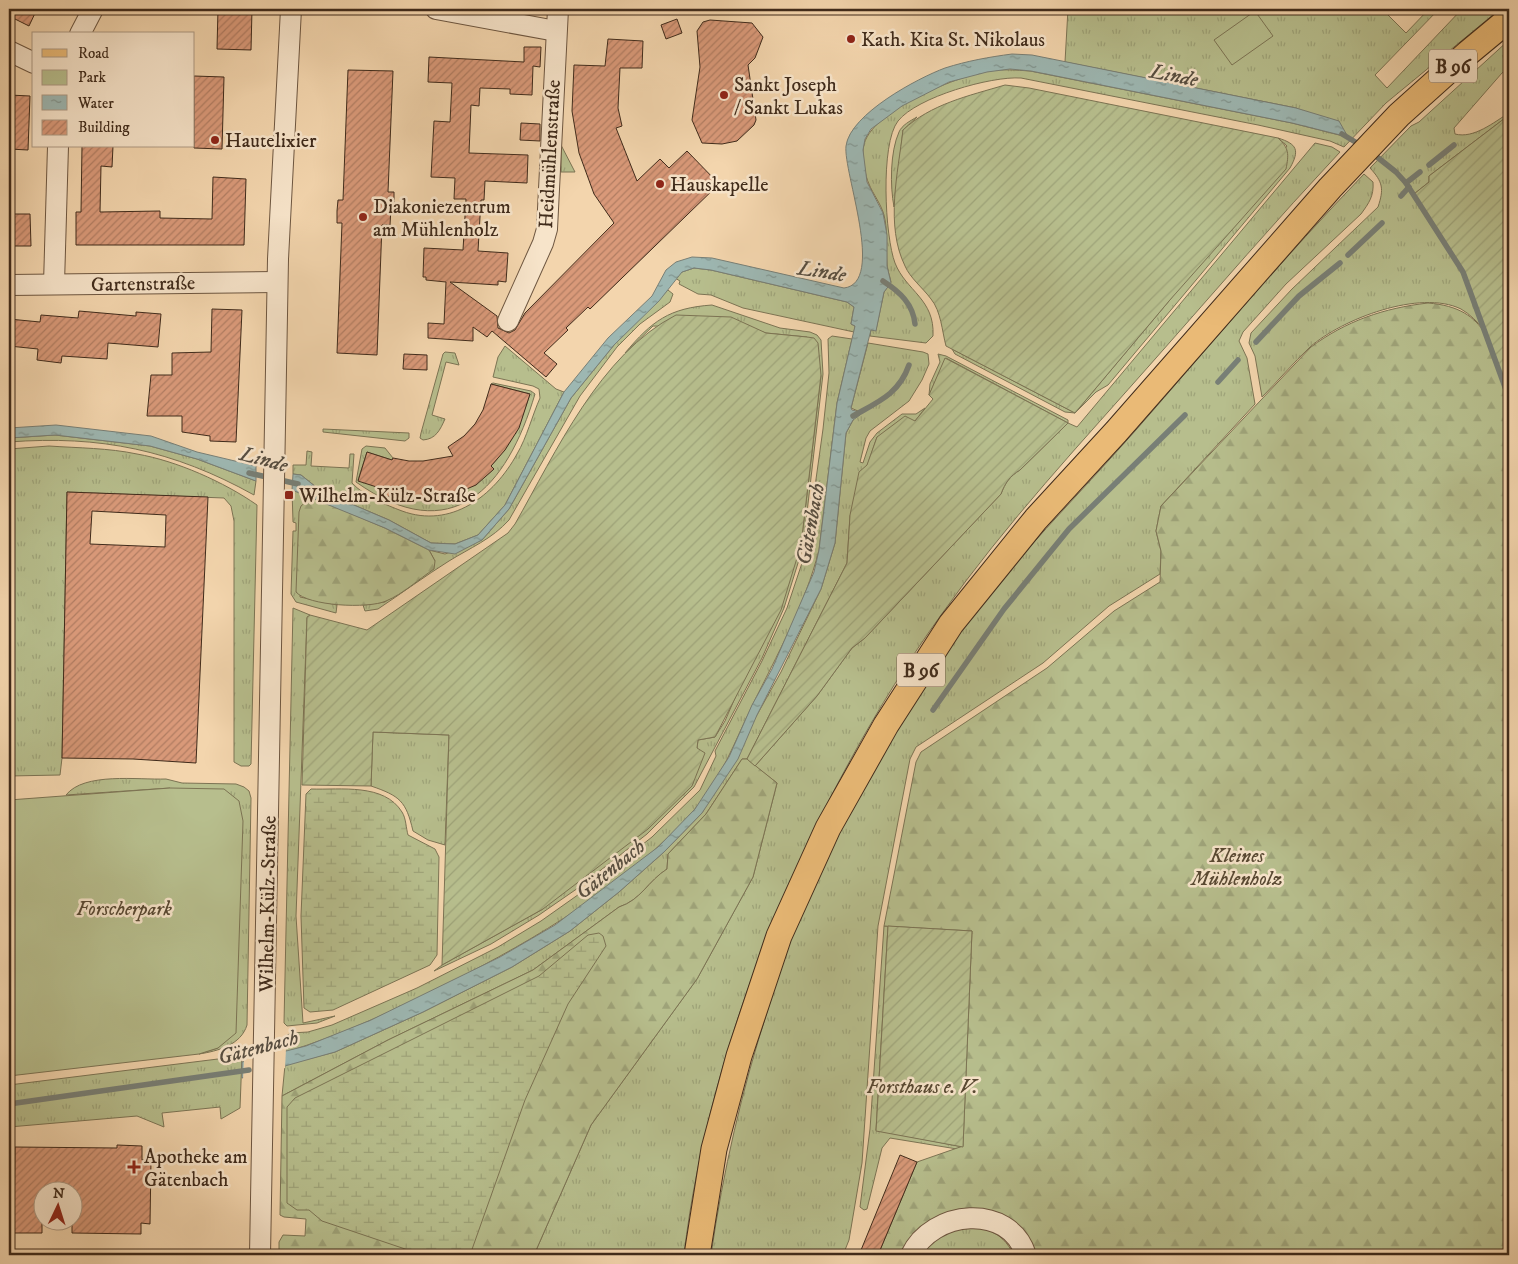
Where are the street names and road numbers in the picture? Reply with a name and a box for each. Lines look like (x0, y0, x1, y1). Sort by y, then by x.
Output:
road number: B 96 (1429, 49, 1477, 82)
street label: Heidmühlenstraße (534, 79, 567, 229)
street label: Gartenstraße (91, 271, 195, 298)
road number: B 96 (897, 654, 945, 686)
street label: Wilhelm-Külz-Straße (254, 815, 283, 994)

